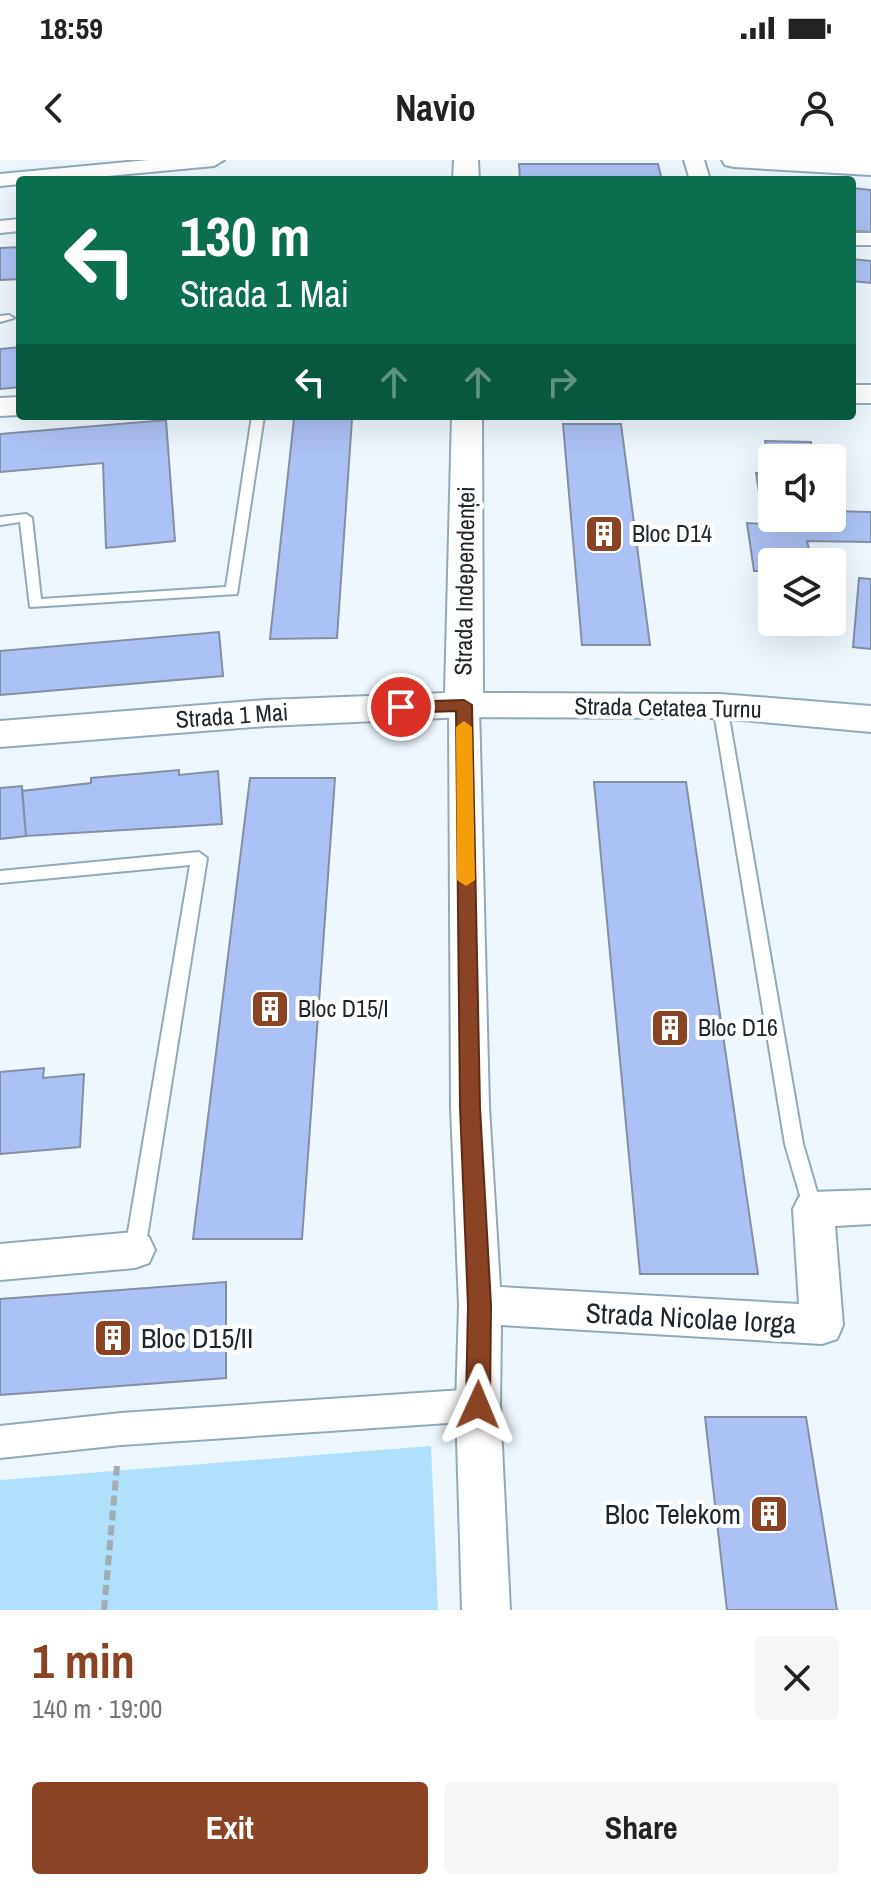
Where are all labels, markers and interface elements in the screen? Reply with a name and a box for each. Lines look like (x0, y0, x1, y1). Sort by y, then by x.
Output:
text: 18:59 (40, 8, 103, 48)
text: Navio (395, 84, 476, 132)
icon: back (32, 86, 76, 130)
icon: person (795, 86, 839, 130)
text: 130 m (180, 198, 310, 273)
icon: left (48, 208, 152, 312)
text: Strada 1 Mai (180, 270, 349, 318)
icon: left (288, 360, 332, 404)
icon: ahead (372, 360, 416, 404)
icon: ahead (456, 360, 500, 404)
icon: right (540, 360, 584, 404)
map controls (758, 444, 846, 636)
button: sound (758, 444, 846, 532)
street label: Strada Independenței (446, 486, 482, 676)
building icon: Bloc D14 (583, 513, 625, 555)
place label: Bloc D14 (632, 517, 712, 549)
button: layers (758, 548, 846, 636)
pin (367, 673, 435, 741)
icon: arrive (379, 685, 423, 729)
street label: Strada Cetatea Turnu (574, 689, 762, 725)
street label: Strada 1 Mai (175, 695, 289, 735)
building icon: Bloc D15/I (249, 988, 291, 1030)
place label: Bloc D15/I (298, 992, 389, 1024)
building icon: Bloc D16 (649, 1007, 691, 1049)
place label: Bloc D16 (698, 1011, 778, 1043)
street label: Strada Nicolae Iorga (585, 1294, 797, 1342)
building icon: Bloc D15/II (92, 1317, 134, 1359)
place label: Bloc D15/II (141, 1319, 253, 1357)
position arrow (436, 1363, 520, 1447)
building icon: Bloc Telekom (748, 1493, 790, 1535)
place label: Bloc Telekom (605, 1495, 741, 1533)
text: 1 min (32, 1628, 135, 1693)
button: close (755, 1636, 839, 1720)
text: 140 m · 19:00 (32, 1691, 162, 1726)
button: Exit (32, 1782, 428, 1874)
button: Share (444, 1782, 839, 1874)

